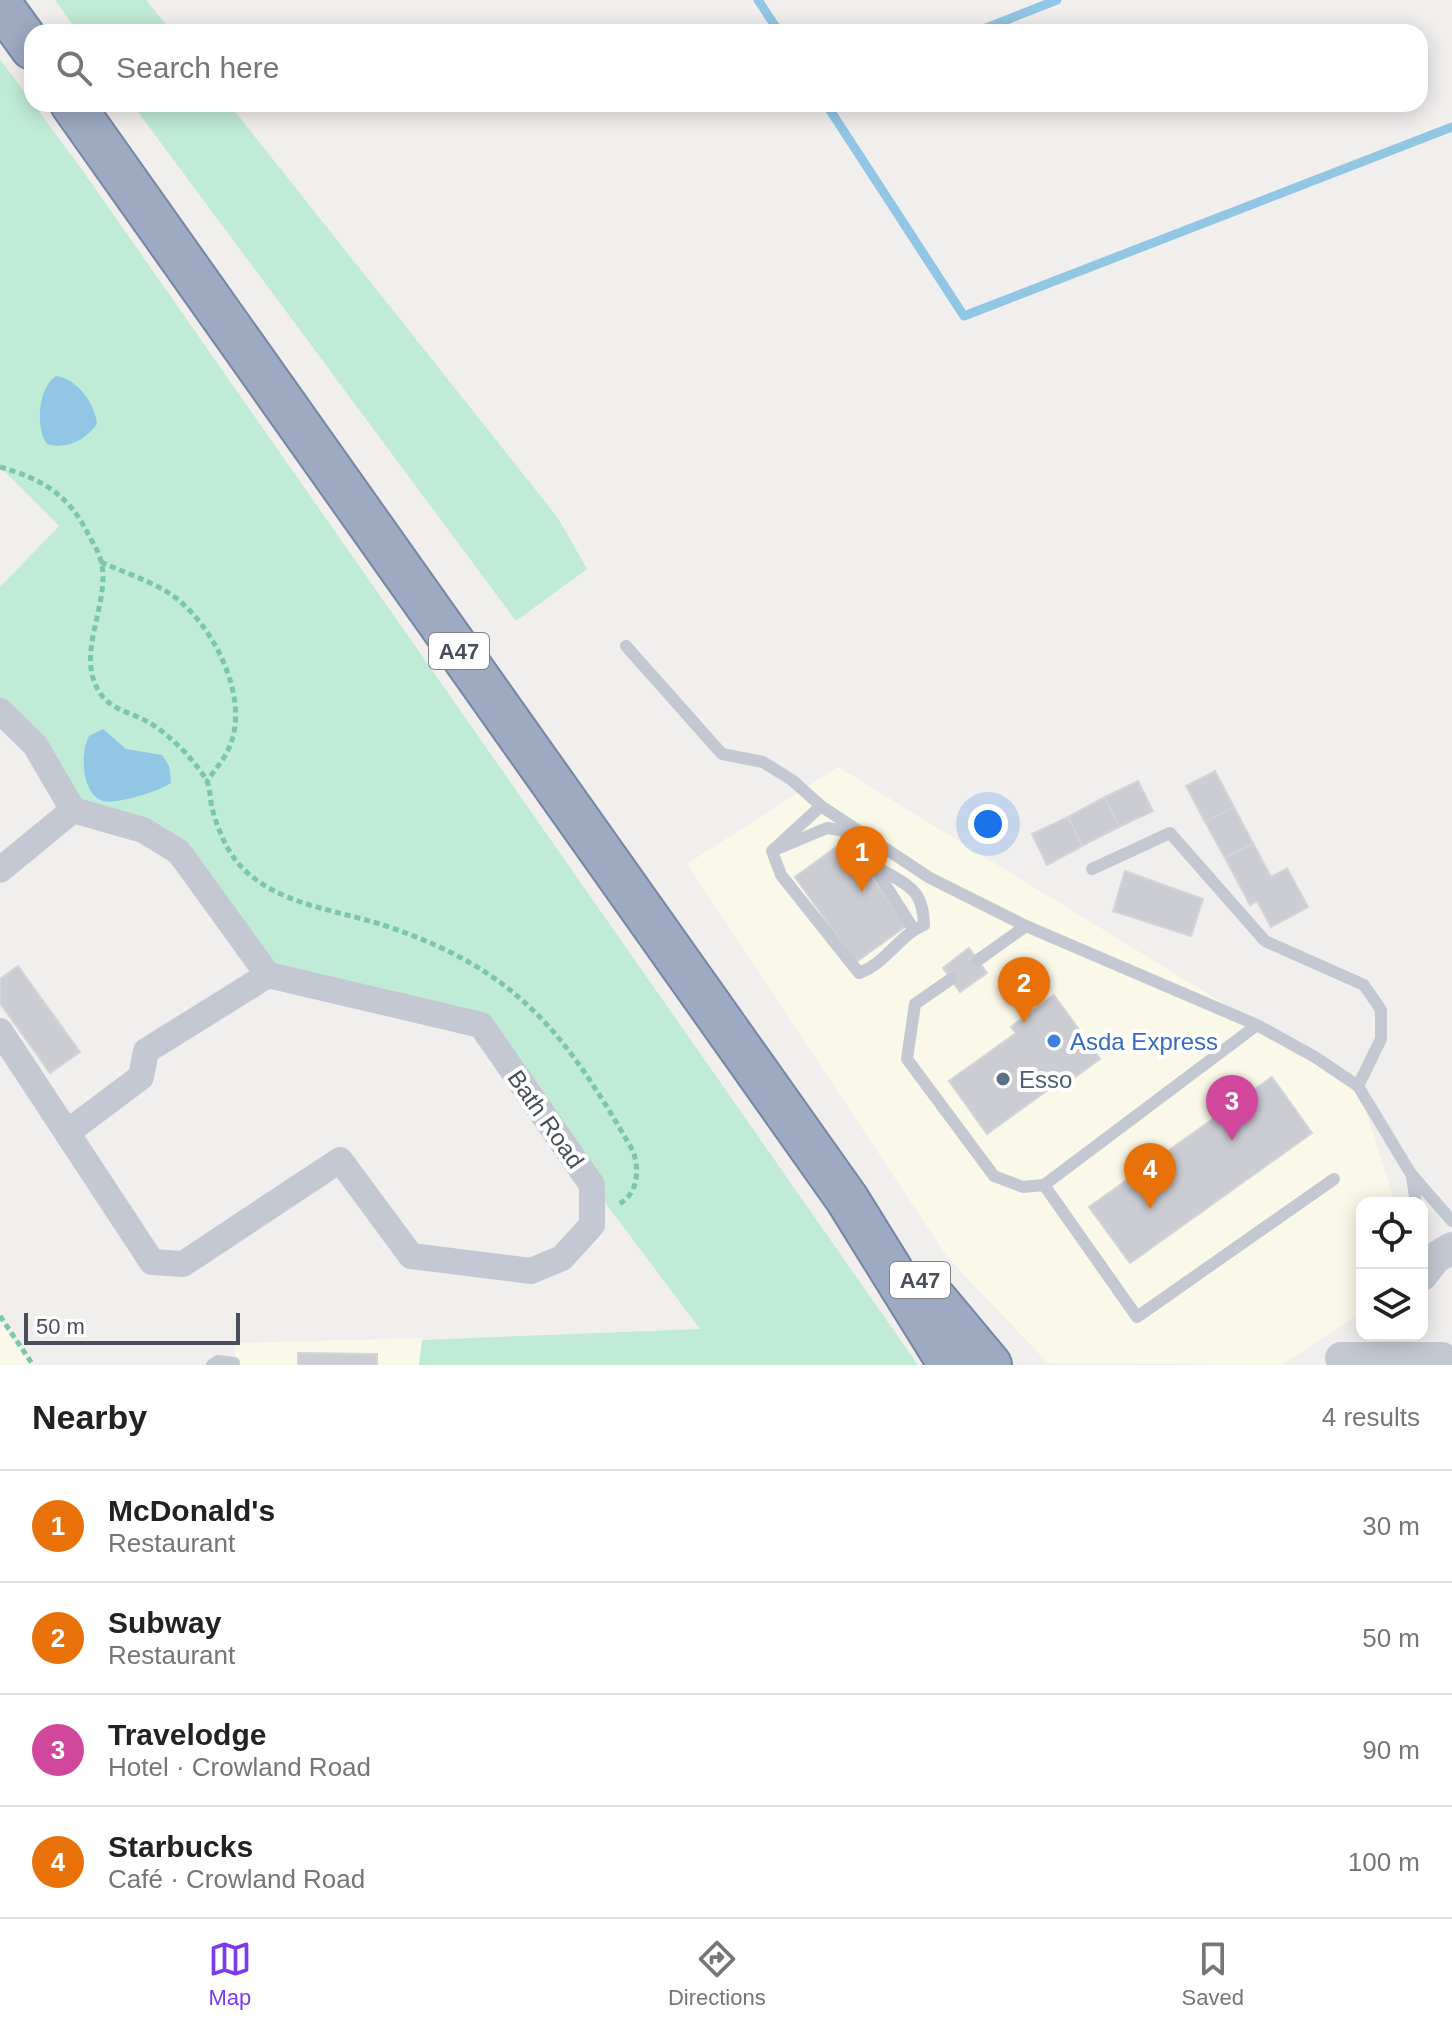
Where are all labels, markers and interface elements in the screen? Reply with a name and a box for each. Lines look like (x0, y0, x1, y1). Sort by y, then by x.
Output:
search box (24, 24, 1428, 112)
icon: search (52, 46, 96, 90)
text: Search here (116, 51, 279, 84)
road number: A47 (429, 633, 489, 669)
your location (968, 804, 1008, 844)
pin: 1 (836, 826, 888, 892)
pin: 2 (998, 957, 1050, 1023)
place label: Asda Express (1070, 1028, 1218, 1055)
marker: Asda Express (1045, 1032, 1063, 1050)
street label: Bath Road (502, 1065, 590, 1173)
place label: Esso (1019, 1066, 1072, 1093)
marker: Esso (994, 1070, 1012, 1088)
pin: 3 (1206, 1075, 1258, 1141)
pin: 4 (1124, 1143, 1176, 1209)
map controls (1356, 1197, 1428, 1341)
button: locate (1356, 1197, 1428, 1269)
road number: A47 (890, 1262, 950, 1298)
button: layers (1356, 1269, 1428, 1341)
scale bar (24, 1309, 240, 1345)
text: 50 m (36, 1314, 85, 1339)
text: Nearby (32, 1398, 147, 1436)
text: 4 results (1322, 1402, 1420, 1432)
text: McDonald's (108, 1494, 275, 1527)
text: 1 (51, 1511, 65, 1541)
text: 30 m (1362, 1511, 1420, 1541)
text: Restaurant (108, 1528, 235, 1558)
text: Subway (108, 1606, 221, 1639)
text: 2 (51, 1623, 65, 1653)
text: 50 m (1362, 1623, 1420, 1653)
text: Restaurant (108, 1640, 235, 1670)
text: Travelodge (108, 1718, 266, 1751)
text: 3 (51, 1735, 65, 1765)
text: 90 m (1362, 1735, 1420, 1765)
text: Hotel · Crowland Road (108, 1752, 371, 1782)
text: Starbucks (108, 1830, 253, 1863)
text: 4 (51, 1847, 65, 1877)
text: 100 m (1348, 1847, 1420, 1877)
text: Café · Crowland Road (108, 1864, 365, 1894)
tab: Map (208, 1937, 252, 2011)
tab: Directions (668, 1937, 766, 2011)
tab: Saved (1182, 1937, 1244, 2011)

